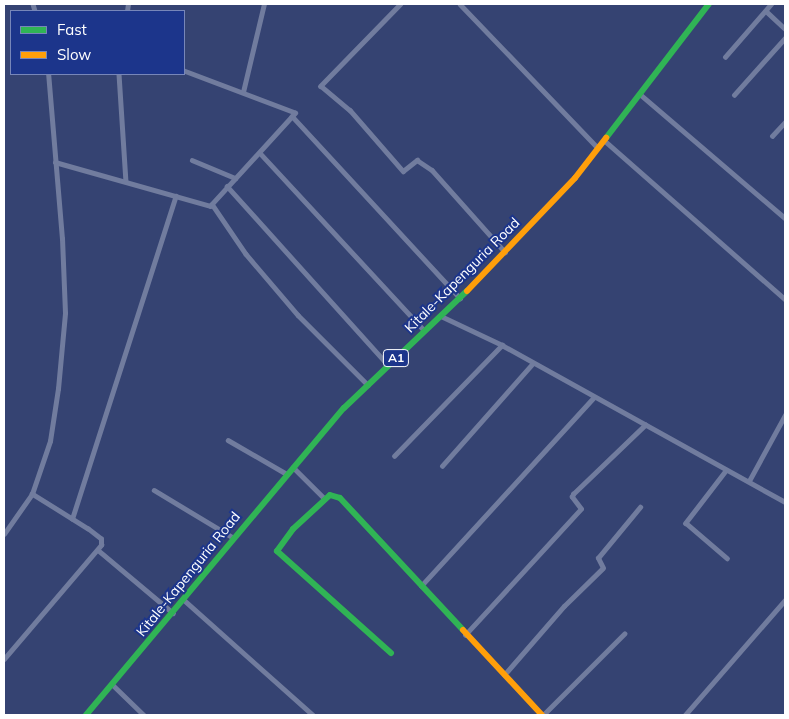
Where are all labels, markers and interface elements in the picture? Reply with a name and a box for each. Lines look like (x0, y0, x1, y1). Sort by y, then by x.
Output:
legend (10, 10, 185, 75)
text: Fast (57, 20, 87, 39)
text: Slow (57, 45, 91, 64)
street label: Kitale-Kapenguria Road (401, 214, 523, 336)
road number: A1 (382, 348, 410, 368)
street label: Kitale-Kapenguria Road (133, 508, 243, 640)

